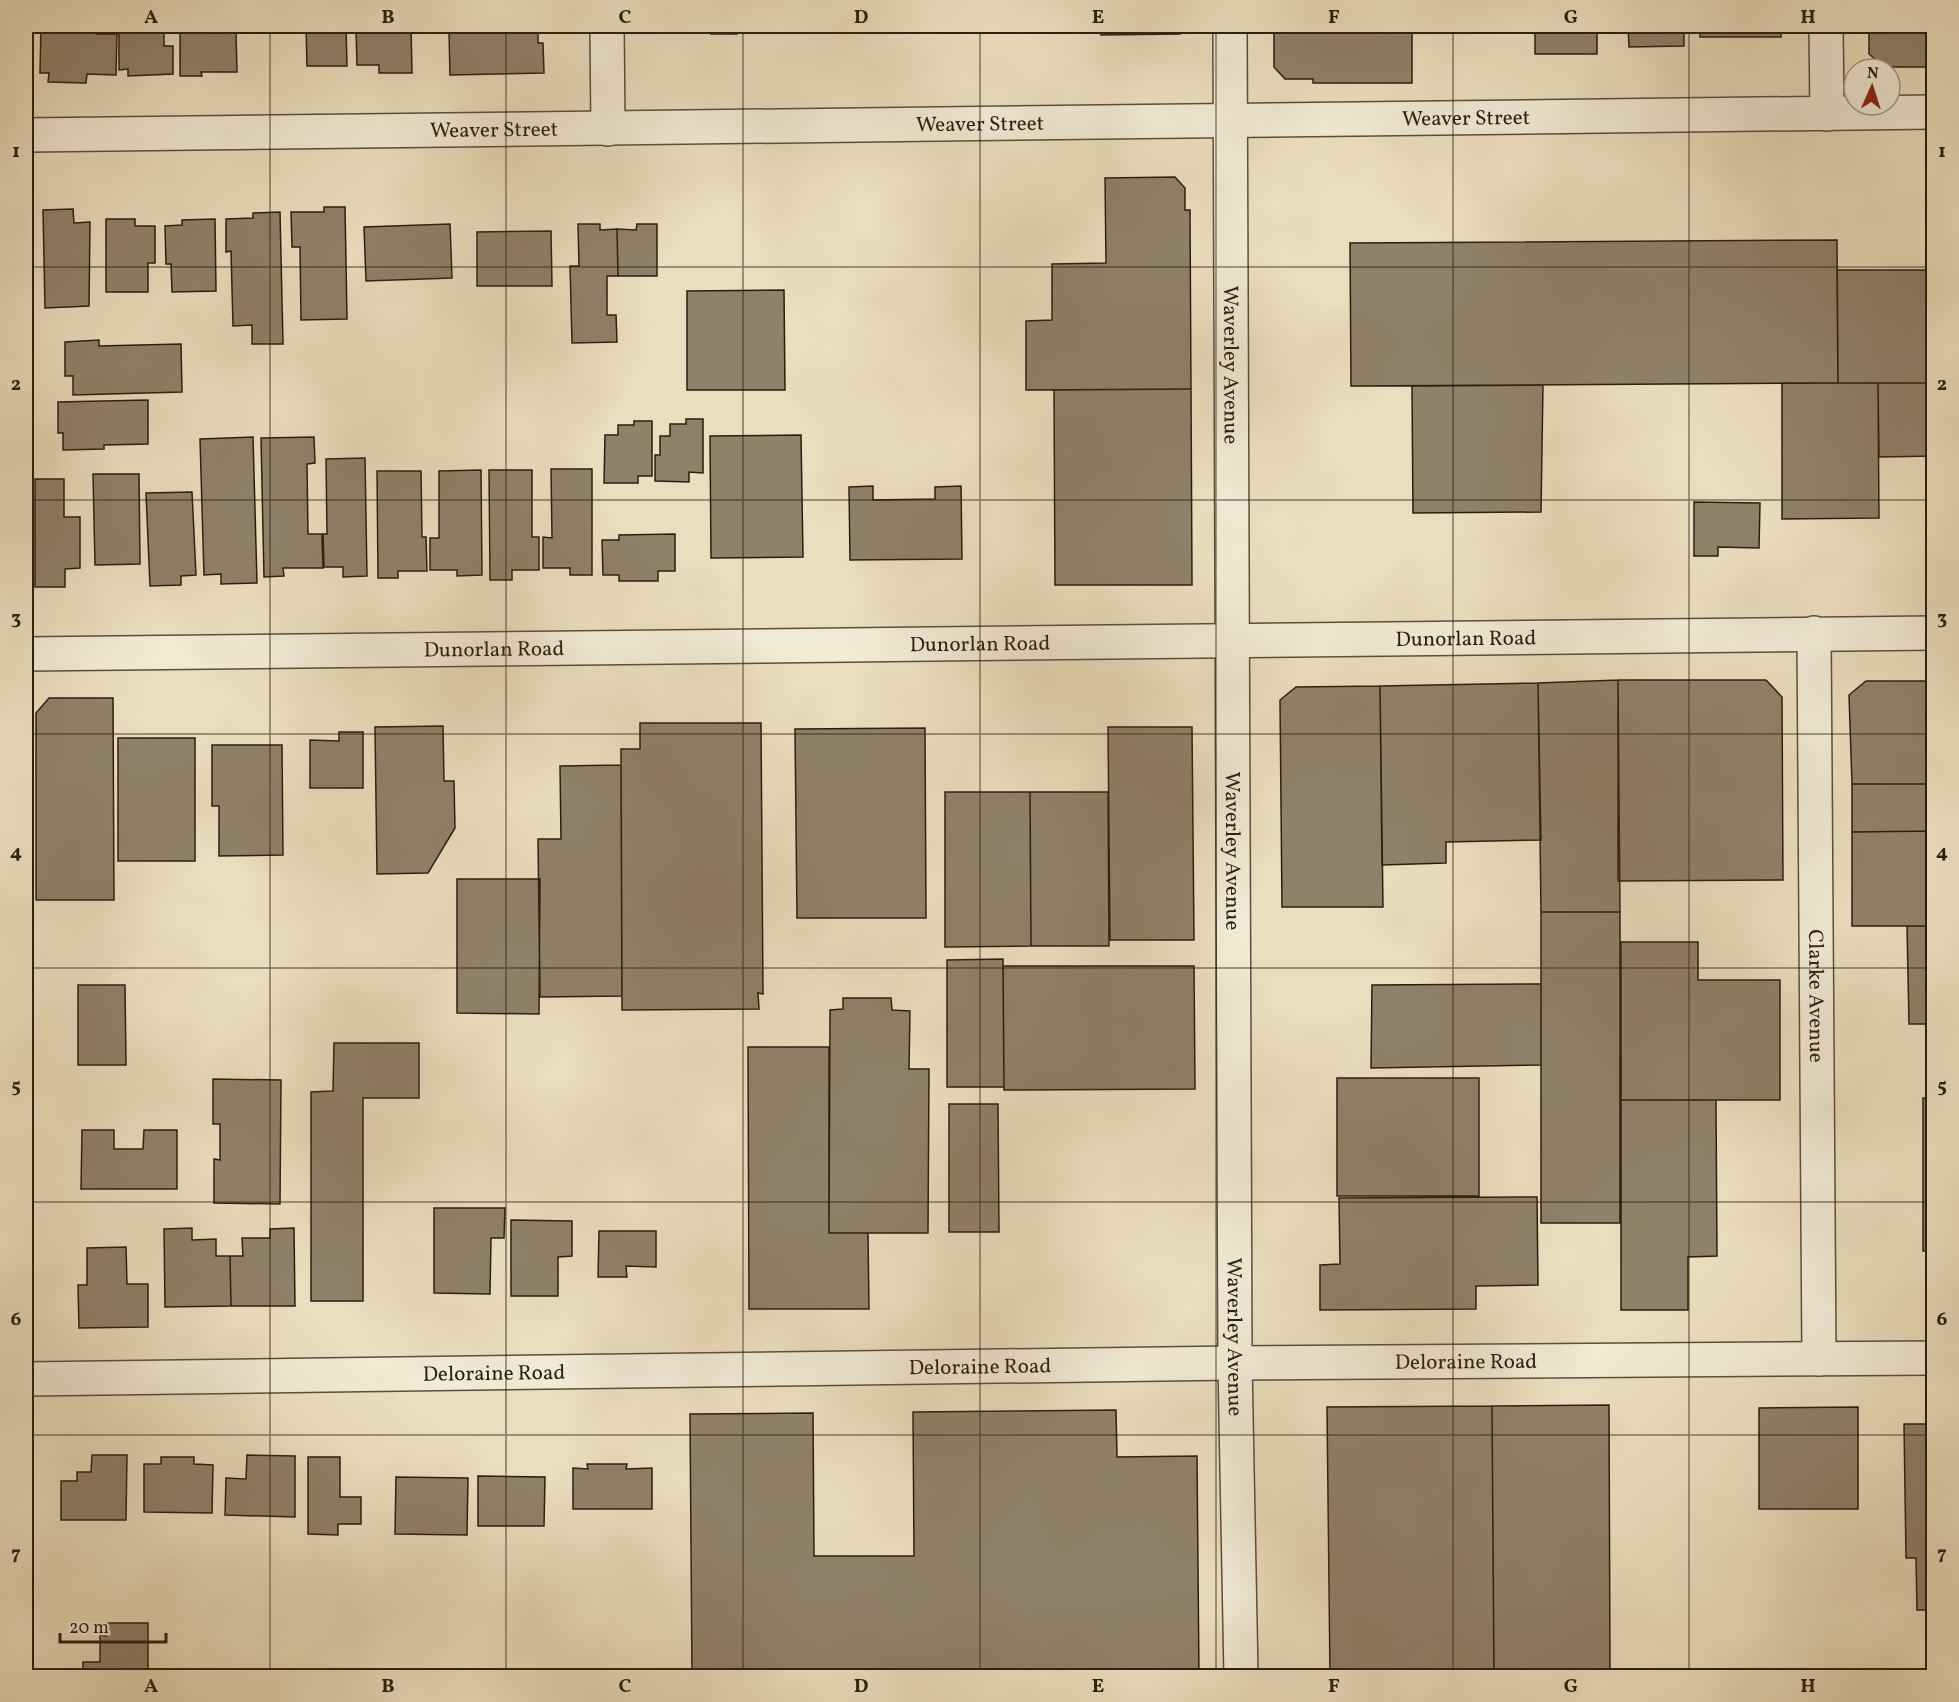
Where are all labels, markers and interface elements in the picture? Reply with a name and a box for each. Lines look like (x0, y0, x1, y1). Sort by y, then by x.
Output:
text: A (144, 4, 158, 32)
text: B (381, 4, 395, 32)
text: C (619, 4, 632, 32)
text: D (854, 4, 868, 32)
text: E (1092, 4, 1104, 32)
text: F (1328, 4, 1340, 32)
text: G (1564, 4, 1578, 32)
text: H (1800, 4, 1816, 32)
north arrow (1842, 57, 1902, 117)
text: N (1866, 63, 1879, 85)
street label: Weaver Street (1402, 104, 1530, 134)
street label: Weaver Street (916, 110, 1044, 140)
street label: Weaver Street (430, 116, 558, 146)
text: 1 (12, 138, 20, 166)
text: 1 (1938, 138, 1946, 166)
street label: Waverley Avenue (1215, 286, 1245, 445)
text: 2 (11, 371, 21, 399)
text: 2 (1937, 371, 1947, 399)
text: 3 (11, 605, 21, 633)
text: 3 (1937, 605, 1947, 633)
street label: Dunorlan Road (1395, 624, 1536, 655)
street label: Dunorlan Road (909, 630, 1050, 660)
street label: Dunorlan Road (423, 635, 565, 666)
street label: Waverley Avenue (1217, 772, 1246, 930)
text: 4 (10, 839, 22, 867)
text: 4 (1936, 839, 1948, 867)
street label: Clarke Avenue (1800, 929, 1830, 1063)
text: 5 (11, 1073, 21, 1101)
text: 5 (1937, 1073, 1947, 1101)
street label: Waverley Avenue (1219, 1258, 1249, 1417)
text: 6 (11, 1306, 22, 1334)
text: 6 (1937, 1306, 1948, 1334)
street label: Deloraine Road (1395, 1348, 1537, 1378)
street label: Deloraine Road (908, 1352, 1051, 1383)
street label: Deloraine Road (423, 1359, 565, 1390)
text: 7 (11, 1540, 21, 1568)
text: 7 (1937, 1540, 1947, 1568)
scale bar (60, 1606, 166, 1644)
text: 20 m (69, 1616, 109, 1641)
text: A (144, 1673, 158, 1701)
text: B (381, 1673, 395, 1701)
text: C (619, 1673, 632, 1701)
text: D (854, 1673, 868, 1701)
text: E (1092, 1673, 1104, 1701)
text: F (1328, 1673, 1340, 1701)
text: G (1564, 1673, 1578, 1701)
text: H (1800, 1673, 1816, 1701)

